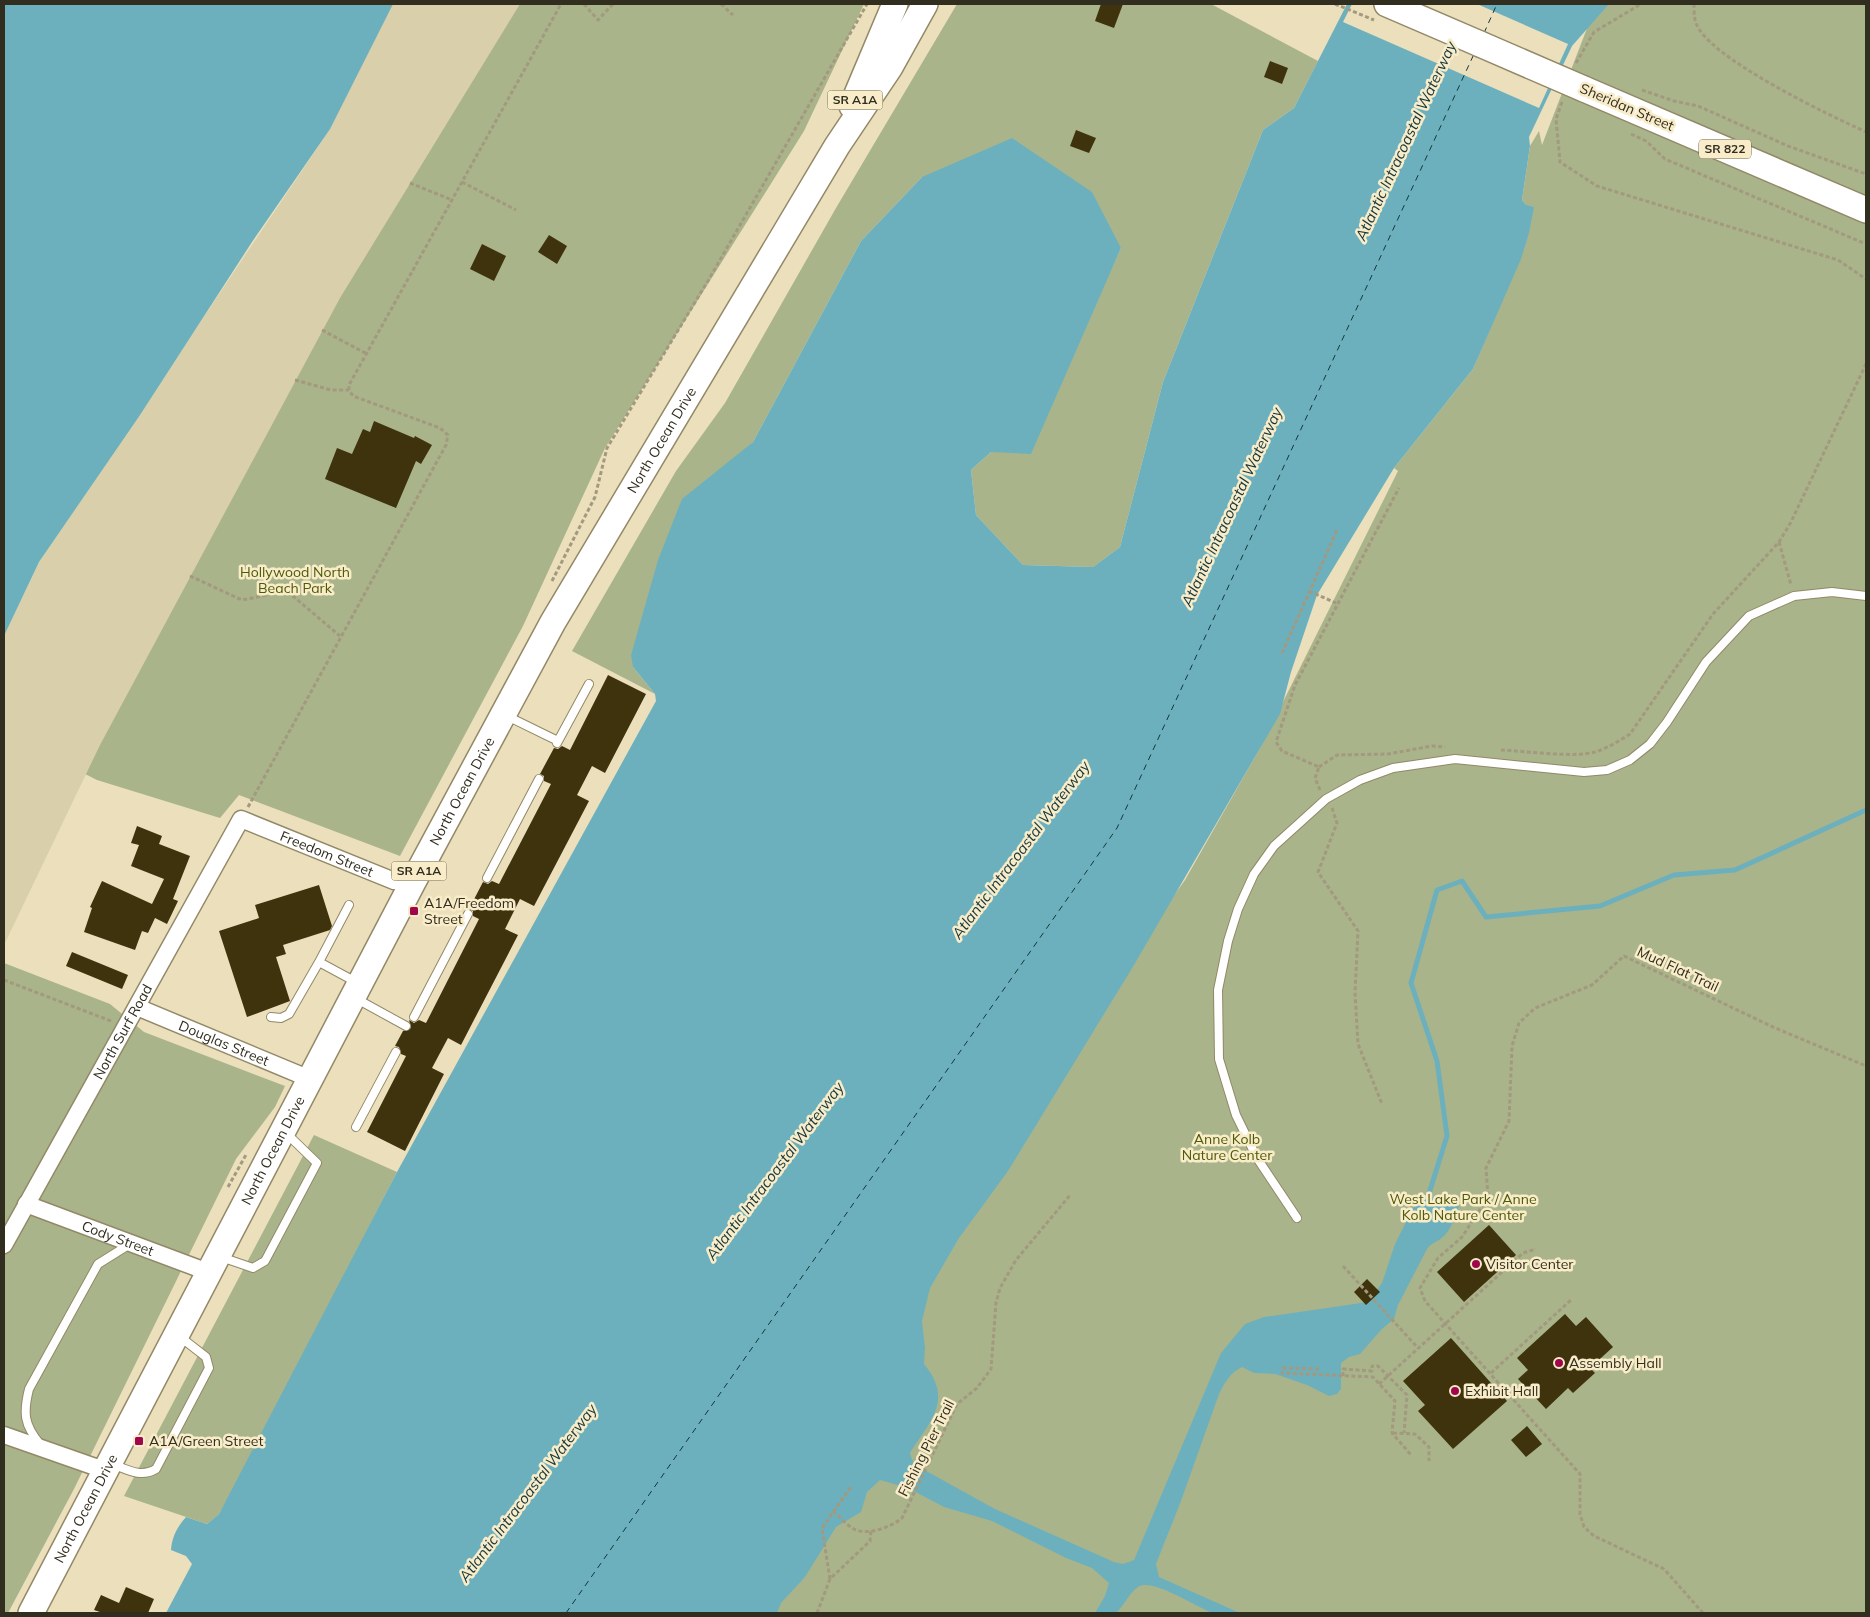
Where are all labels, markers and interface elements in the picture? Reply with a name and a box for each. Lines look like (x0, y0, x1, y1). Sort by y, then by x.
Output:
water label: Atlantic Intracoastal Waterway (1351, 37, 1461, 244)
street label: Sheridan Street (1577, 79, 1677, 135)
road number: SR A1A (828, 90, 882, 110)
road number: SR 822 (1699, 140, 1751, 158)
street label: North Ocean Drive (623, 384, 700, 496)
water label: Atlantic Intracoastal Waterway (1177, 403, 1287, 610)
park label: Hollywood North Beach Park (240, 563, 350, 597)
street label: North Ocean Drive (426, 734, 498, 848)
water label: Atlantic Intracoastal Waterway (947, 756, 1094, 943)
street label: Freedom Street (277, 827, 376, 881)
road number: SR A1A (392, 861, 446, 880)
place label: A1A/Freedom Street (424, 894, 514, 928)
marker: A1A/Freedom Street (408, 905, 420, 917)
street label: Mud Flat Trail (1634, 942, 1722, 996)
street label: North Surf Road (89, 981, 156, 1082)
street label: Douglas Street (176, 1016, 272, 1070)
water label: Atlantic Intracoastal Waterway (701, 1077, 848, 1264)
street label: North Ocean Drive (237, 1093, 309, 1208)
park label: Anne Kolb Nature Center (1182, 1130, 1273, 1164)
park label: West Lake Park / Anne Kolb Nature Center (1389, 1190, 1537, 1224)
street label: Cody Street (79, 1217, 156, 1260)
place label: Visitor Center (1486, 1255, 1574, 1273)
marker: Visitor Center (1470, 1258, 1482, 1270)
place label: Assembly Hall (1569, 1354, 1662, 1372)
marker: Assembly Hall (1553, 1357, 1565, 1369)
place label: Exhibit Hall (1465, 1382, 1538, 1400)
marker: Exhibit Hall (1449, 1385, 1461, 1397)
street label: Fishing Pier Trail (894, 1397, 958, 1499)
water label: Atlantic Intracoastal Waterway (454, 1399, 601, 1586)
place label: A1A/Green Street (149, 1432, 263, 1450)
marker: A1A/Green Street (133, 1435, 145, 1447)
street label: North Ocean Drive (50, 1451, 121, 1566)

